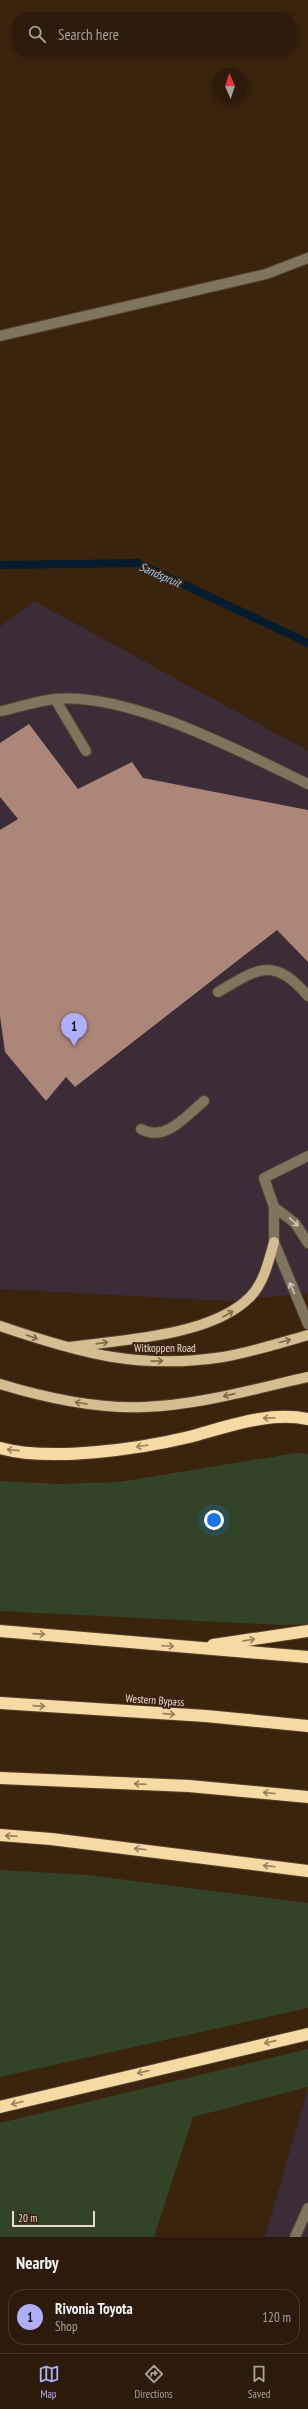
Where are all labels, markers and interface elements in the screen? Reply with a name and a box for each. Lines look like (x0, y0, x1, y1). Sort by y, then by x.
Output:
search box (12, 12, 296, 56)
icon: search (26, 23, 48, 45)
text: Search here (58, 25, 119, 44)
north arrow (212, 68, 248, 104)
water label: Sandspruit (137, 559, 185, 591)
pin: 1 (61, 1013, 87, 1046)
one-way arrow (289, 1218, 299, 1227)
one-way arrow (288, 1283, 295, 1295)
one-way arrow (222, 1310, 234, 1318)
one-way arrow (25, 1334, 38, 1341)
one-way arrow (278, 1337, 291, 1345)
one-way arrow (95, 1339, 108, 1346)
street label: Witkoppen Road (134, 1341, 196, 1355)
one-way arrow (150, 1358, 163, 1365)
one-way arrow (223, 1392, 236, 1400)
one-way arrow (75, 1398, 88, 1406)
one-way arrow (263, 1414, 276, 1422)
one-way arrow (136, 1442, 149, 1450)
one-way arrow (7, 1447, 20, 1454)
your location (204, 1510, 224, 1530)
one-way arrow (32, 1630, 45, 1637)
one-way arrow (242, 1636, 255, 1644)
one-way arrow (161, 1642, 174, 1649)
street label: Western Bypass (125, 1691, 185, 1709)
one-way arrow (32, 1702, 45, 1709)
one-way arrow (162, 1710, 175, 1717)
one-way arrow (134, 1780, 147, 1787)
one-way arrow (263, 1789, 276, 1797)
one-way arrow (5, 1833, 18, 1840)
one-way arrow (134, 1845, 147, 1853)
one-way arrow (263, 1862, 276, 1870)
one-way arrow (264, 2039, 277, 2047)
one-way arrow (137, 2069, 150, 2077)
one-way arrow (11, 2100, 24, 2107)
scale bar (12, 2209, 95, 2228)
text: 20 m (18, 2211, 37, 2225)
text: Nearby (16, 2252, 59, 2274)
text: Rivonia Toyota (55, 2299, 133, 2318)
text: 1 (27, 2309, 33, 2326)
text: 120 m (262, 2309, 291, 2326)
text: Shop (55, 2318, 78, 2335)
tab: Map (38, 2363, 60, 2401)
tab: Directions (135, 2363, 173, 2401)
tab: Saved (248, 2363, 270, 2401)

